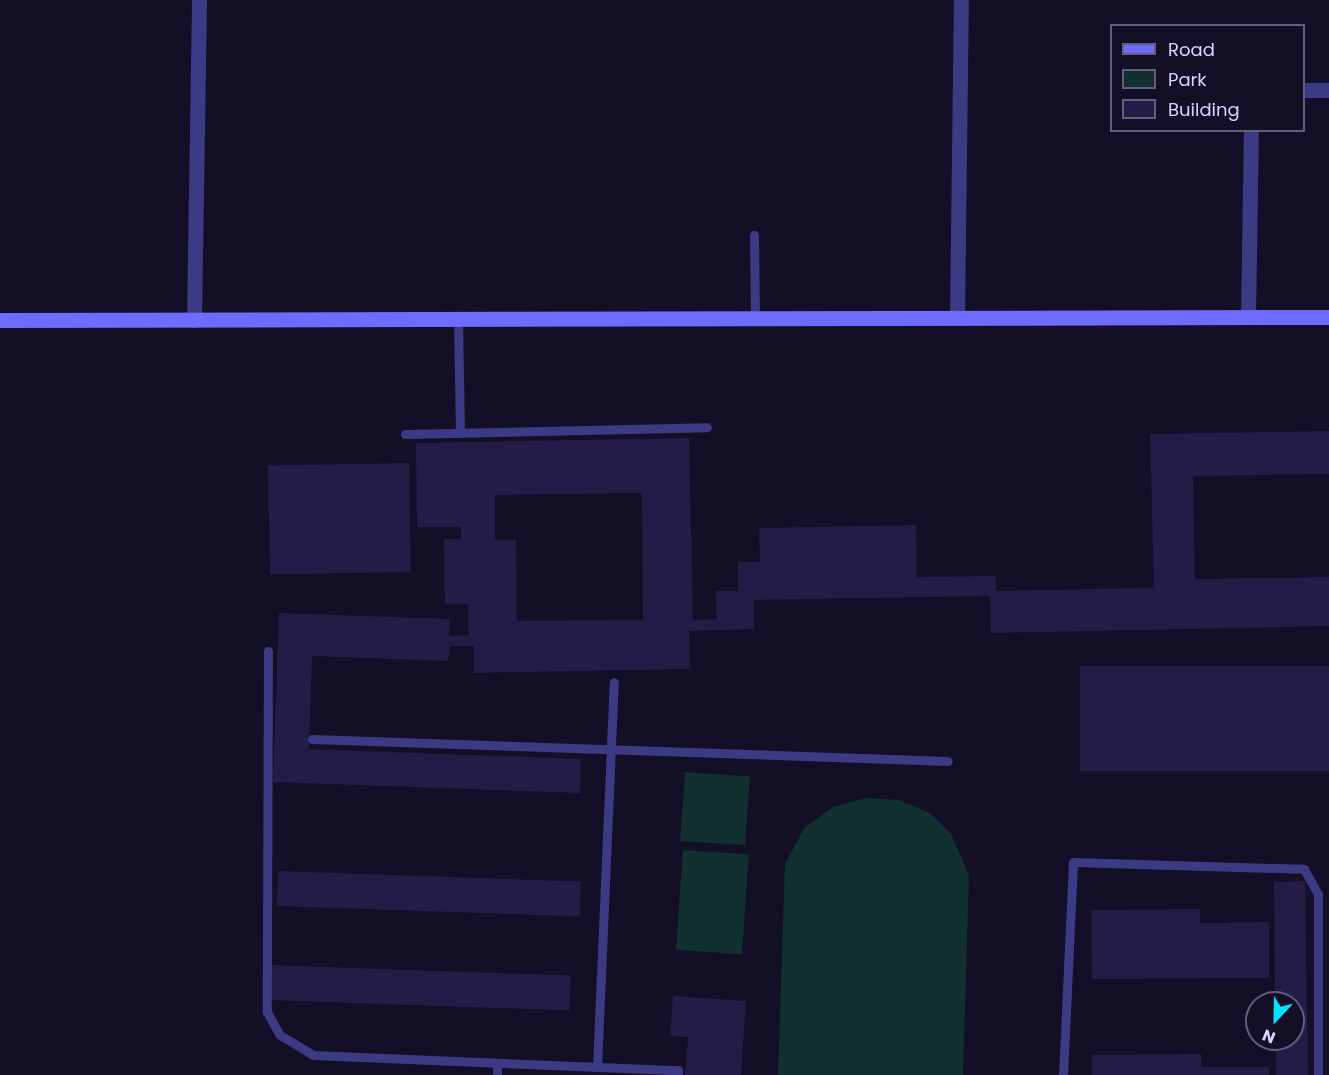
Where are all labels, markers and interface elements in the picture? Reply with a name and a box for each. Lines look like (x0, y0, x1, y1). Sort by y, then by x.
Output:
legend (1110, 24, 1305, 132)
text: Road (1168, 37, 1215, 62)
text: Park (1168, 67, 1207, 92)
text: Building (1168, 97, 1240, 122)
north arrow (1245, 991, 1305, 1051)
text: N (1259, 1023, 1279, 1049)

